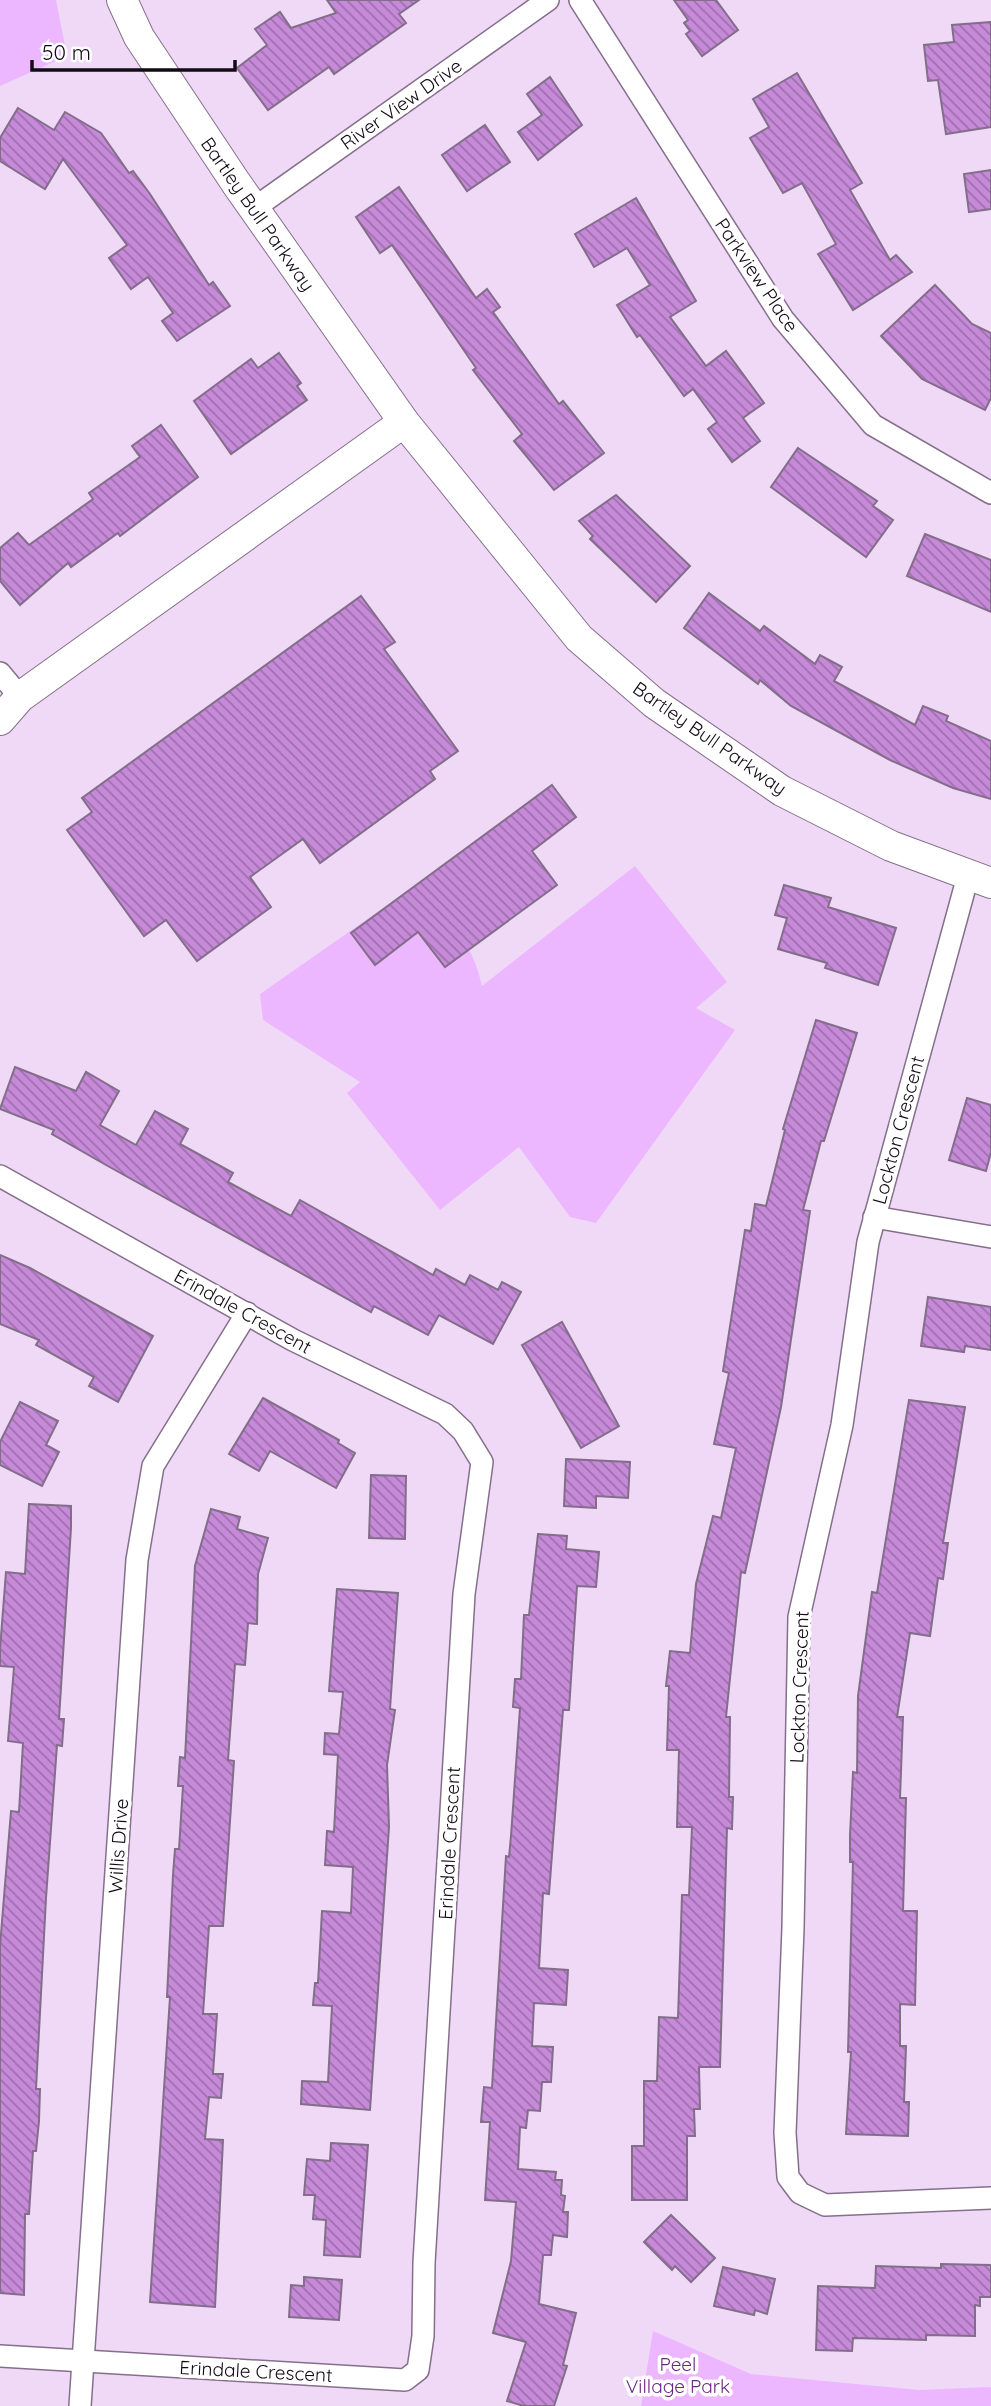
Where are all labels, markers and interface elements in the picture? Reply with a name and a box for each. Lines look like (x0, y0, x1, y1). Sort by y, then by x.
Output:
scale bar (32, 28, 234, 72)
text: 50 m (42, 39, 91, 65)
street label: River View Drive (336, 53, 466, 155)
street label: Bartley Bull Parkway (196, 132, 320, 296)
street label: Parkview Place (710, 213, 804, 337)
street label: Bartley Bull Parkway (628, 676, 792, 800)
street label: Lockton Crescent (867, 1053, 929, 1207)
street label: Erindale Crescent (170, 1263, 316, 1359)
street label: Lockton Crescent (784, 1610, 814, 1764)
street label: Erindale Crescent (433, 1766, 465, 1920)
street label: Willis Drive (103, 1798, 133, 1894)
park label: Peel Village Park (626, 2352, 730, 2398)
street label: Erindale Crescent (179, 2355, 333, 2387)

